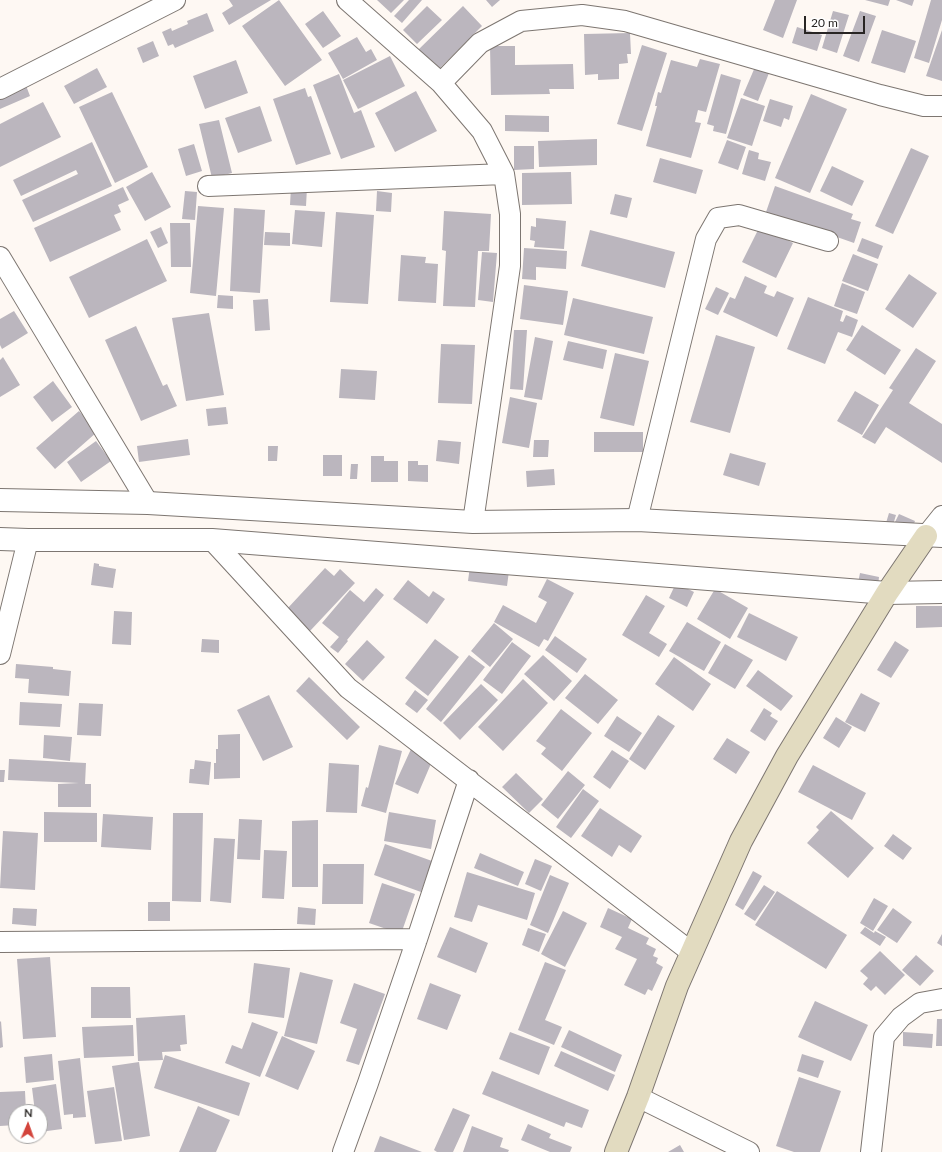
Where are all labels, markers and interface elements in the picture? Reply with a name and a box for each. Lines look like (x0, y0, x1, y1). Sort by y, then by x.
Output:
scale bar (806, 8, 867, 34)
text: 20 m (811, 15, 838, 30)
north arrow (8, 1104, 48, 1144)
text: N (24, 1106, 33, 1119)

